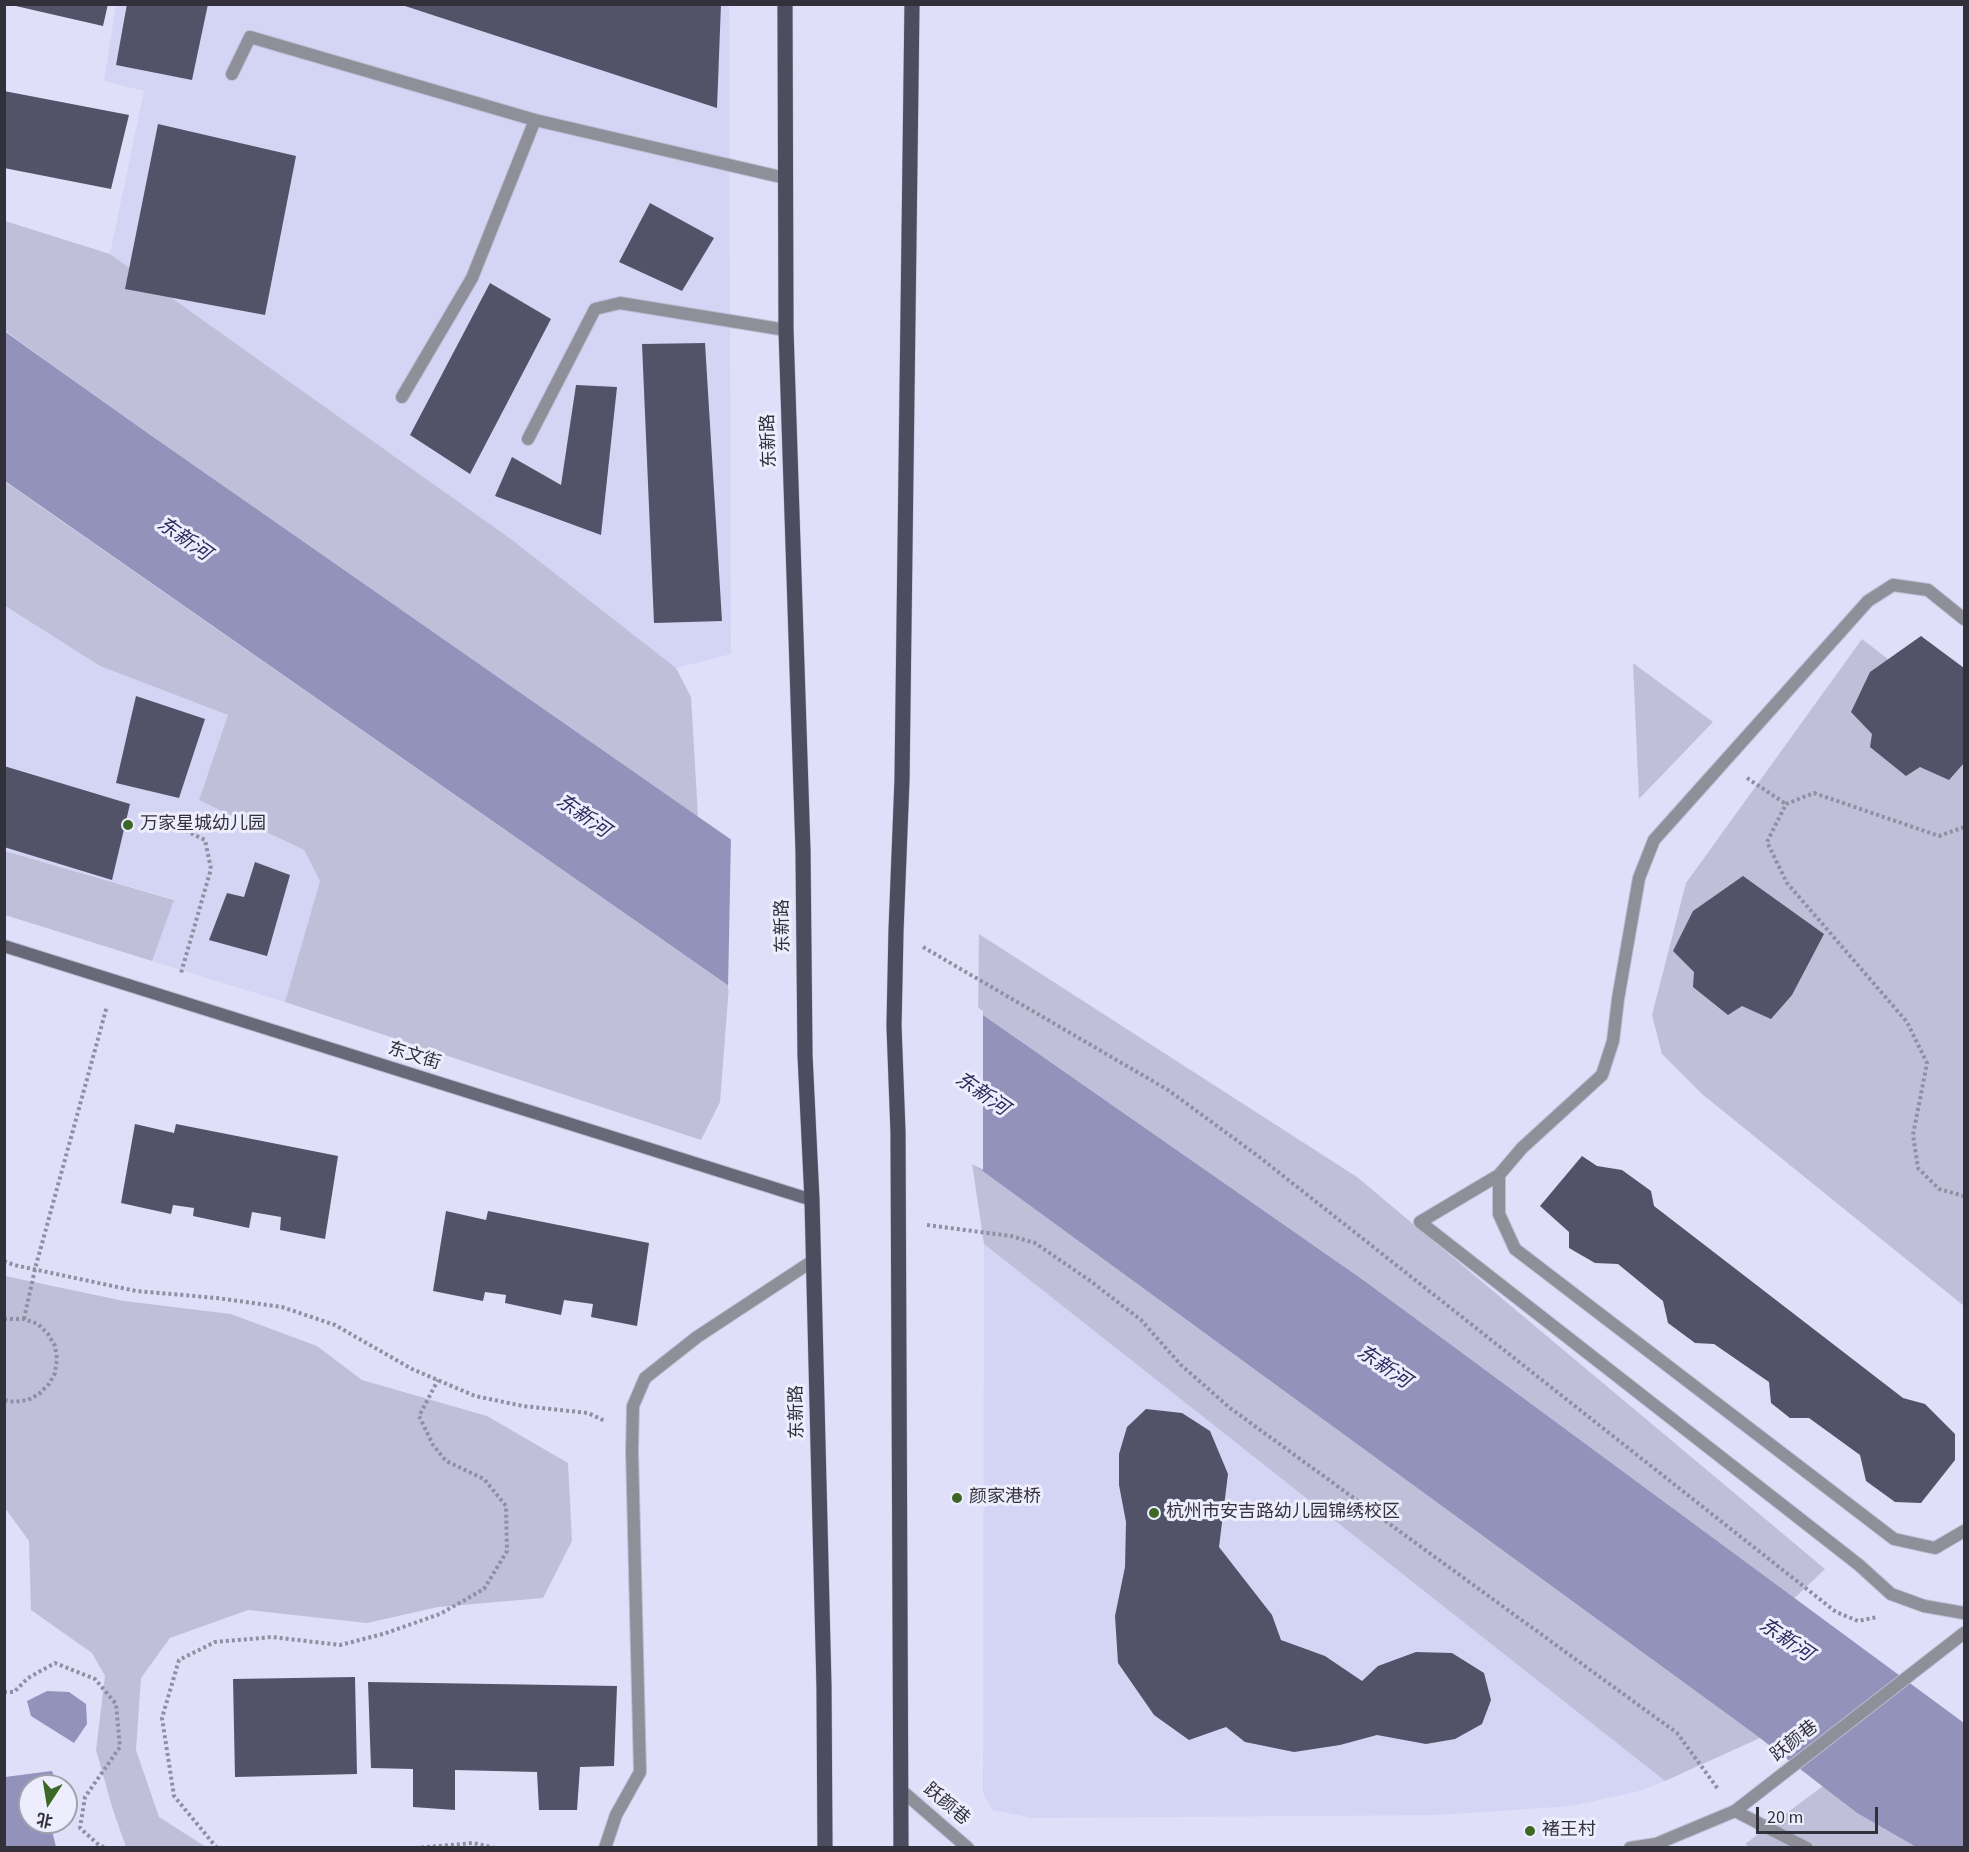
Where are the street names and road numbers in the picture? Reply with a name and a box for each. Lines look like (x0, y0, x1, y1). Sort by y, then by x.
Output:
street label: 东新路 (758, 414, 782, 468)
street label: 东新路 (773, 899, 795, 953)
street label: 东文街 (385, 1039, 443, 1075)
street label: 东新路 (787, 1385, 809, 1439)
street label: 跃颜巷 (1767, 1717, 1823, 1767)
street label: 跃颜巷 (918, 1779, 974, 1831)

